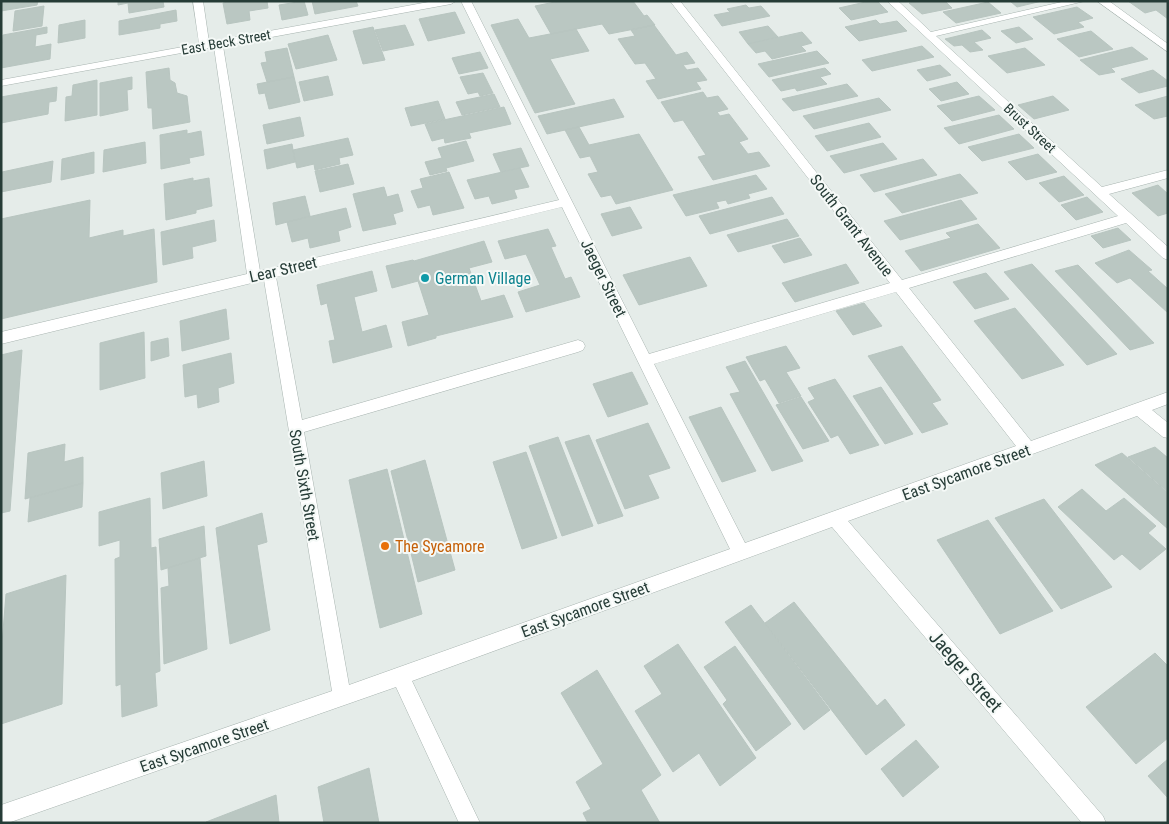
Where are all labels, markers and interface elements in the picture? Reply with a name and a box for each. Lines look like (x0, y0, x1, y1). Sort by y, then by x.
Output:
street label: East Beck Street (180, 26, 272, 58)
street label: Brust Street (1001, 100, 1059, 156)
street label: South Grant Avenue (806, 171, 897, 280)
street label: Jaeger Street (577, 236, 631, 321)
street label: Lear Street (247, 252, 319, 286)
place label: German Village (435, 269, 531, 288)
marker: German Village (419, 272, 431, 284)
street label: South Sixth Street (285, 428, 324, 543)
street label: East Sycamore Street (900, 440, 1033, 504)
place label: The Sycamore (395, 537, 484, 556)
marker: The Sycamore (379, 540, 391, 552)
street label: East Sycamore Street (519, 577, 652, 641)
street label: Jaeger Street (924, 626, 1007, 717)
street label: East Sycamore Street (137, 714, 271, 776)

